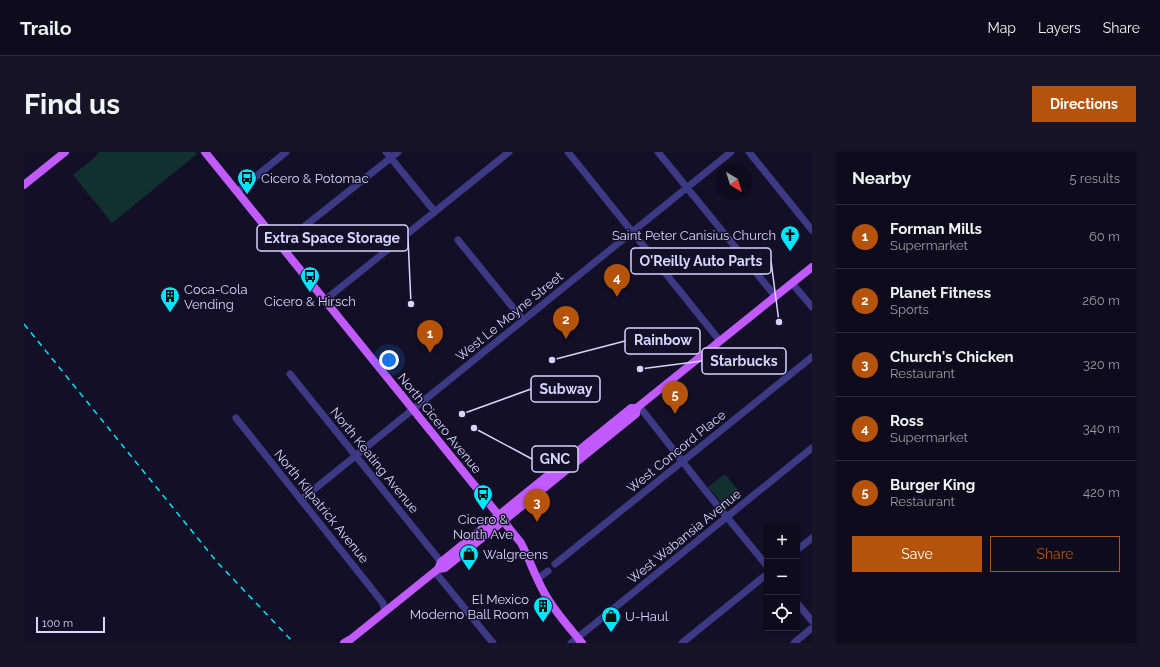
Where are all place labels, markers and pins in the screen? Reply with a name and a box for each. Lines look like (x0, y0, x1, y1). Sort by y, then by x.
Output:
bus stop icon: Cicero & Potomac (236, 167, 258, 195)
place label: Cicero & Potomac (261, 171, 369, 186)
church icon: Saint Peter Canisius Church (779, 224, 801, 252)
callout: Extra Space Storage (257, 225, 408, 251)
place label: Saint Peter Canisius Church (612, 228, 776, 243)
callout: O'Reilly Auto Parts (631, 248, 771, 274)
pin: 4 (604, 264, 630, 297)
bus stop icon: Cicero & Hirsch (299, 265, 321, 293)
place label: Coca-Cola Vending (184, 282, 248, 312)
building icon: Coca-Cola Vending (159, 285, 181, 313)
place label: Cicero & Hirsch (264, 294, 356, 309)
pin: 2 (553, 306, 579, 339)
pin: 1 (417, 320, 443, 353)
callout: Rainbow (625, 328, 700, 354)
callout: Starbucks (702, 348, 786, 374)
callout: Subway (531, 376, 600, 402)
pin: 5 (662, 381, 688, 414)
callout: GNC (532, 446, 578, 472)
bus stop icon: Cicero & North Ave (472, 483, 494, 511)
pin: 3 (524, 489, 550, 522)
place label: Cicero & North Ave (453, 512, 513, 542)
shop icon: Walgreens (458, 543, 480, 571)
place label: Walgreens (483, 547, 548, 562)
place label: El Mexico Moderno Ball Room (410, 592, 529, 622)
building icon: El Mexico Moderno Ball Room (532, 595, 554, 623)
shop icon: U-Haul (600, 605, 622, 633)
place label: U-Haul (625, 609, 669, 624)

